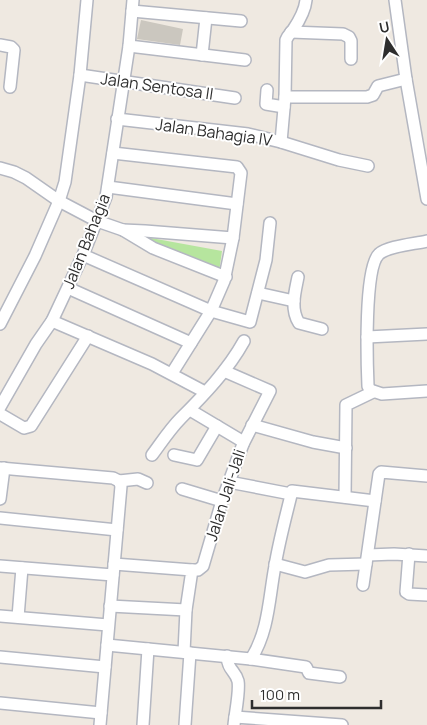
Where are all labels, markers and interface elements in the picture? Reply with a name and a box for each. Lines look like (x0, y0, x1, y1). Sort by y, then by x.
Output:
north arrow (362, 15, 412, 65)
text: U (377, 16, 391, 37)
street label: Jalan Sentosa II (99, 67, 215, 105)
street label: Jalan Bahagia IV (154, 113, 274, 151)
street label: Jalan Bahagia (57, 190, 115, 292)
street label: Jalan Jali-Jali (200, 446, 250, 544)
scale bar (252, 678, 381, 710)
text: 100 m (260, 684, 300, 705)

